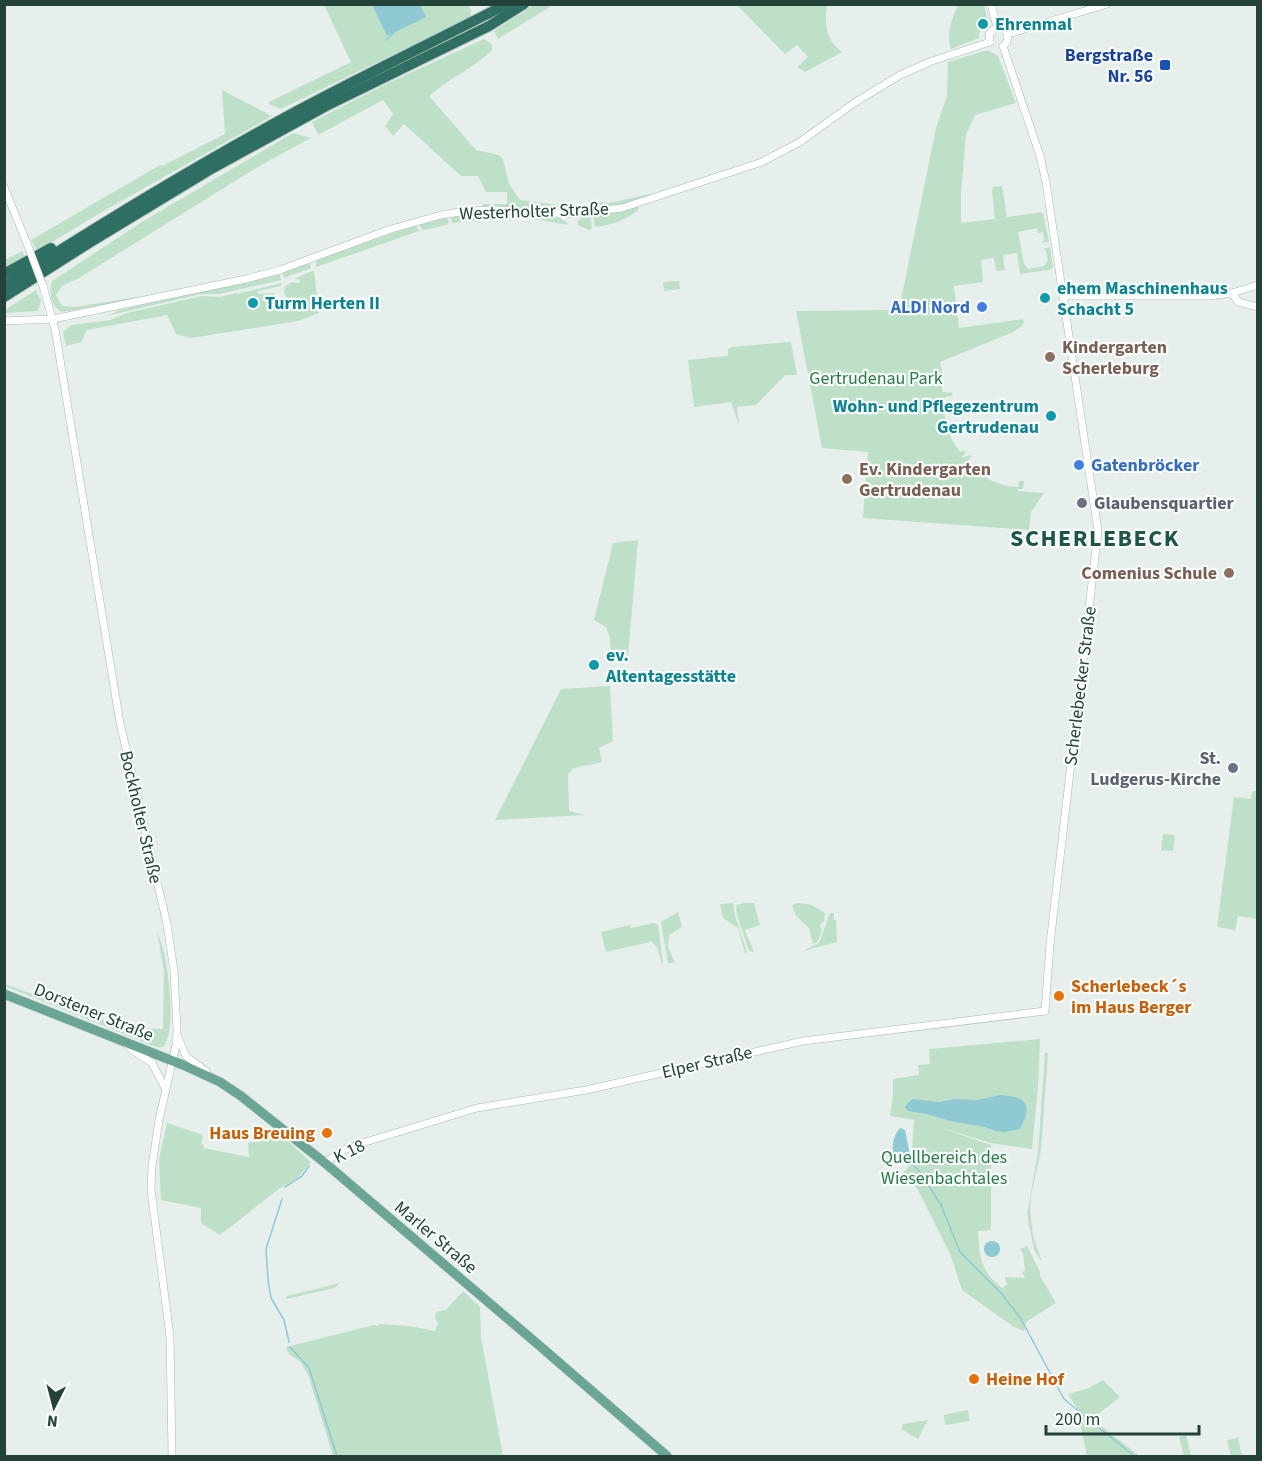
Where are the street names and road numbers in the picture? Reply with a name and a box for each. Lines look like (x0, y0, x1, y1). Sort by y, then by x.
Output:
street label: Westerholter Straße (459, 196, 609, 227)
street label: Scherlebecker Straße (1058, 605, 1103, 767)
street label: Bockholter Straße (113, 748, 168, 886)
street label: Dorstener Straße (30, 977, 157, 1048)
street label: Elper Straße (659, 1040, 755, 1085)
street label: K 18 (329, 1133, 369, 1170)
street label: Marler Straße (389, 1195, 483, 1280)

